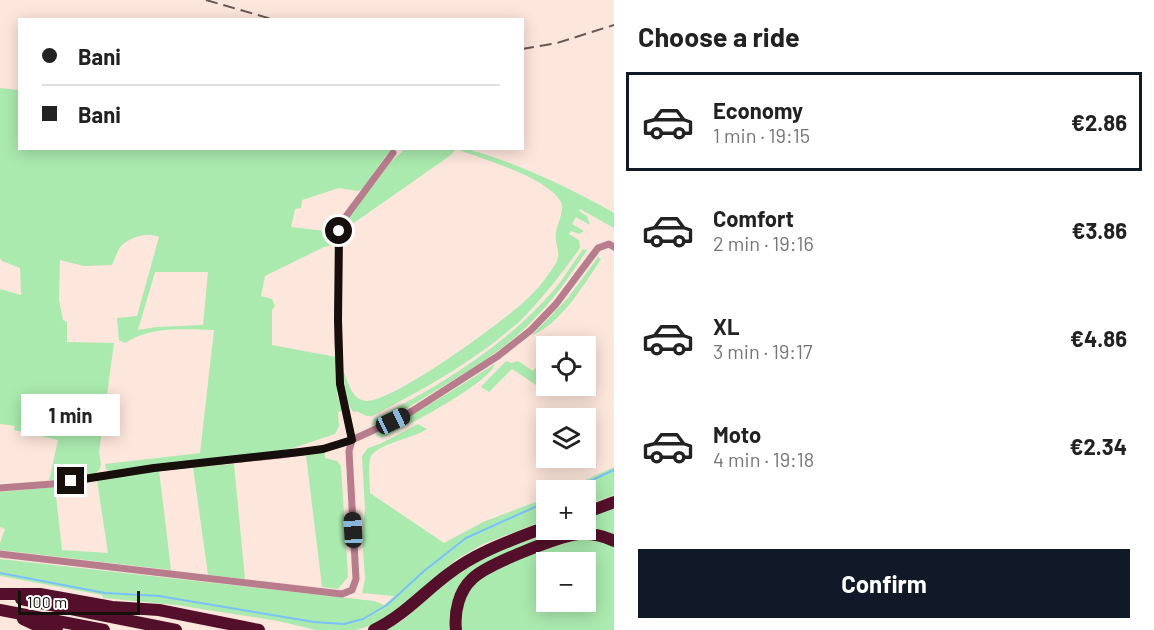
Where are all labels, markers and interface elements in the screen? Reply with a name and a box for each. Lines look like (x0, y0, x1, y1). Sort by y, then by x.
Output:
text: Choose a ride (638, 20, 800, 52)
text: Bani (78, 43, 121, 69)
icon: car (641, 95, 695, 149)
text: Economy (713, 97, 803, 123)
text: Bani (78, 101, 121, 127)
text: €2.86 (1071, 109, 1127, 135)
text: 1 min · 19:15 (713, 123, 810, 147)
icon: car (641, 203, 695, 257)
text: Comfort (713, 205, 794, 231)
route start (325, 217, 352, 244)
text: €3.86 (1072, 217, 1127, 243)
text: 2 min · 19:16 (713, 231, 814, 255)
icon: car (641, 311, 695, 365)
text: XL (713, 313, 739, 339)
text: €4.86 (1070, 325, 1127, 351)
map controls (536, 336, 596, 612)
button: locate (536, 336, 596, 396)
text: 3 min · 19:17 (713, 339, 813, 363)
callout: 1 min (22, 394, 121, 436)
text: 1 min (49, 403, 92, 427)
car (373, 405, 413, 437)
button: layers (536, 408, 596, 468)
icon: car (641, 419, 695, 473)
text: Moto (713, 421, 761, 447)
text: €2.34 (1070, 433, 1127, 459)
text: 4 min · 19:18 (713, 447, 814, 471)
route end (57, 467, 84, 494)
button: + (536, 480, 596, 540)
car (343, 512, 363, 548)
button: Confirm (638, 549, 1130, 618)
button: − (536, 552, 596, 612)
scale bar (18, 588, 140, 616)
text: 100 m (27, 592, 67, 611)

